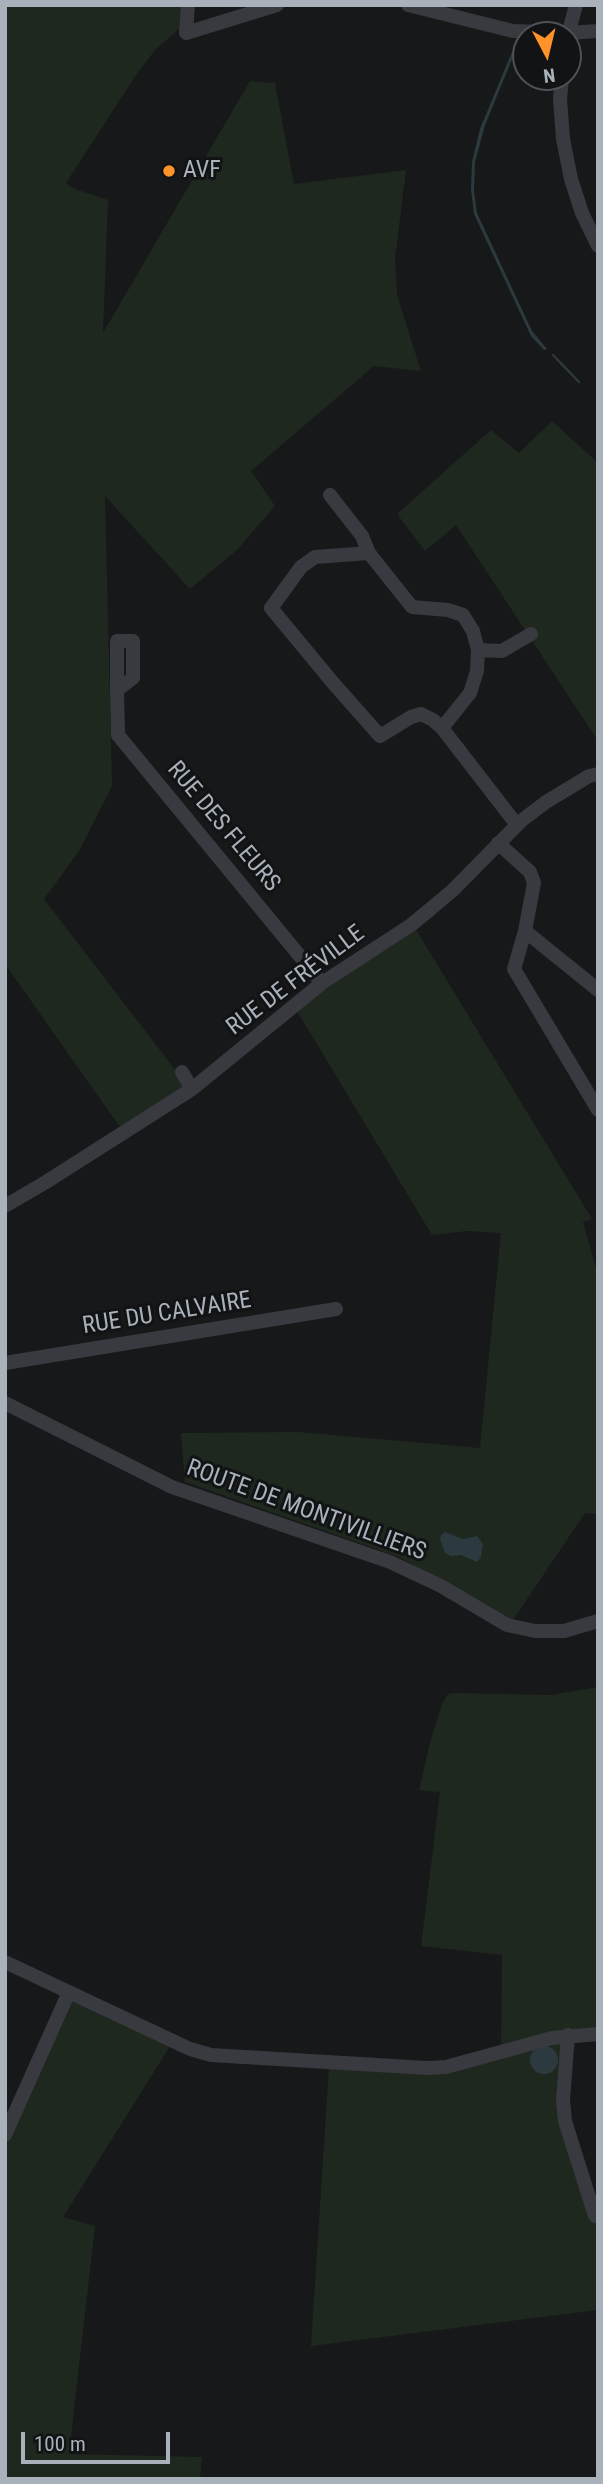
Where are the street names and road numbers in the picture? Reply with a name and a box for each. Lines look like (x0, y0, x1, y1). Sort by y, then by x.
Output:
street label: RUE DES FLEURS (160, 756, 286, 898)
street label: RUE DE FRÉVILLE (221, 920, 371, 1042)
street label: RUE DU CALVAIRE (81, 1286, 253, 1342)
street label: ROUTE DE MONTIVILLIERS (182, 1454, 430, 1568)

